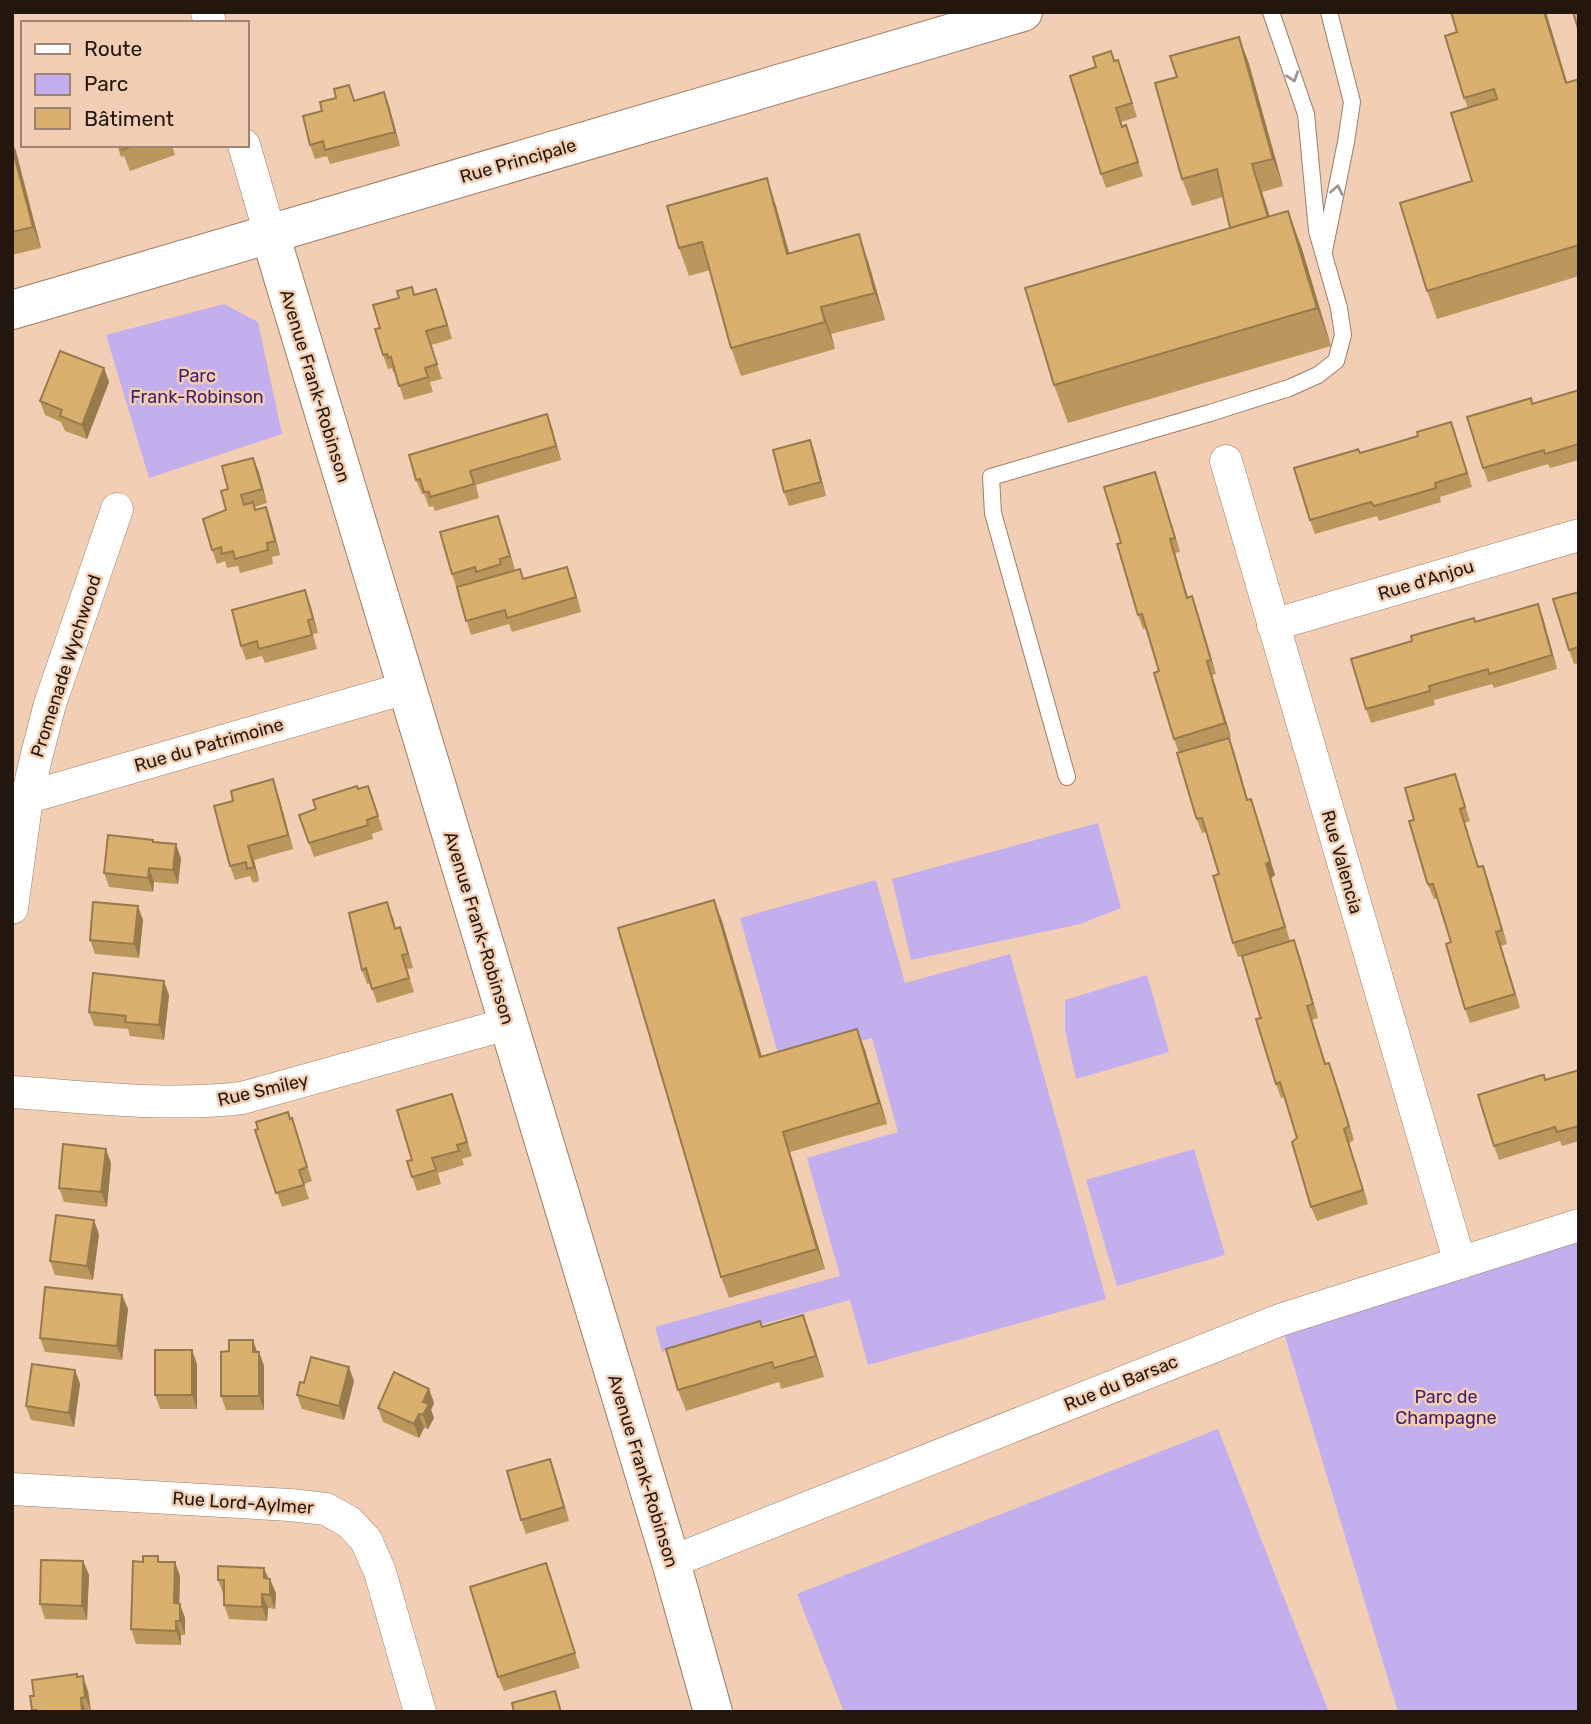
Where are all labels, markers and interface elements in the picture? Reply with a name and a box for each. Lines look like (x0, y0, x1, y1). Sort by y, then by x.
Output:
legend (21, 21, 248, 147)
text: Route (84, 36, 142, 61)
one-way arrow (1285, 70, 1299, 82)
text: Parc (84, 71, 128, 96)
text: Bâtiment (84, 106, 174, 131)
street label: Rue Principale (457, 134, 579, 188)
one-way arrow (1329, 184, 1344, 196)
street label: Avenue Frank-Robinson (275, 287, 355, 485)
park label: Parc Frank-Robinson (130, 365, 264, 408)
street label: Rue d'Anjou (1375, 555, 1477, 605)
street label: Promenade Wychwood (26, 572, 106, 760)
street label: Rue du Patrimoine (132, 713, 286, 777)
street label: Rue Valencia (1317, 808, 1367, 916)
street label: Avenue Frank-Robinson (439, 829, 519, 1027)
street label: Rue Smiley (215, 1069, 311, 1111)
street label: Rue du Barsac (1061, 1350, 1181, 1416)
street label: Avenue Frank-Robinson (603, 1372, 683, 1570)
park label: Parc de Champagne (1395, 1386, 1497, 1429)
street label: Rue Lord-Aylmer (172, 1487, 315, 1519)

